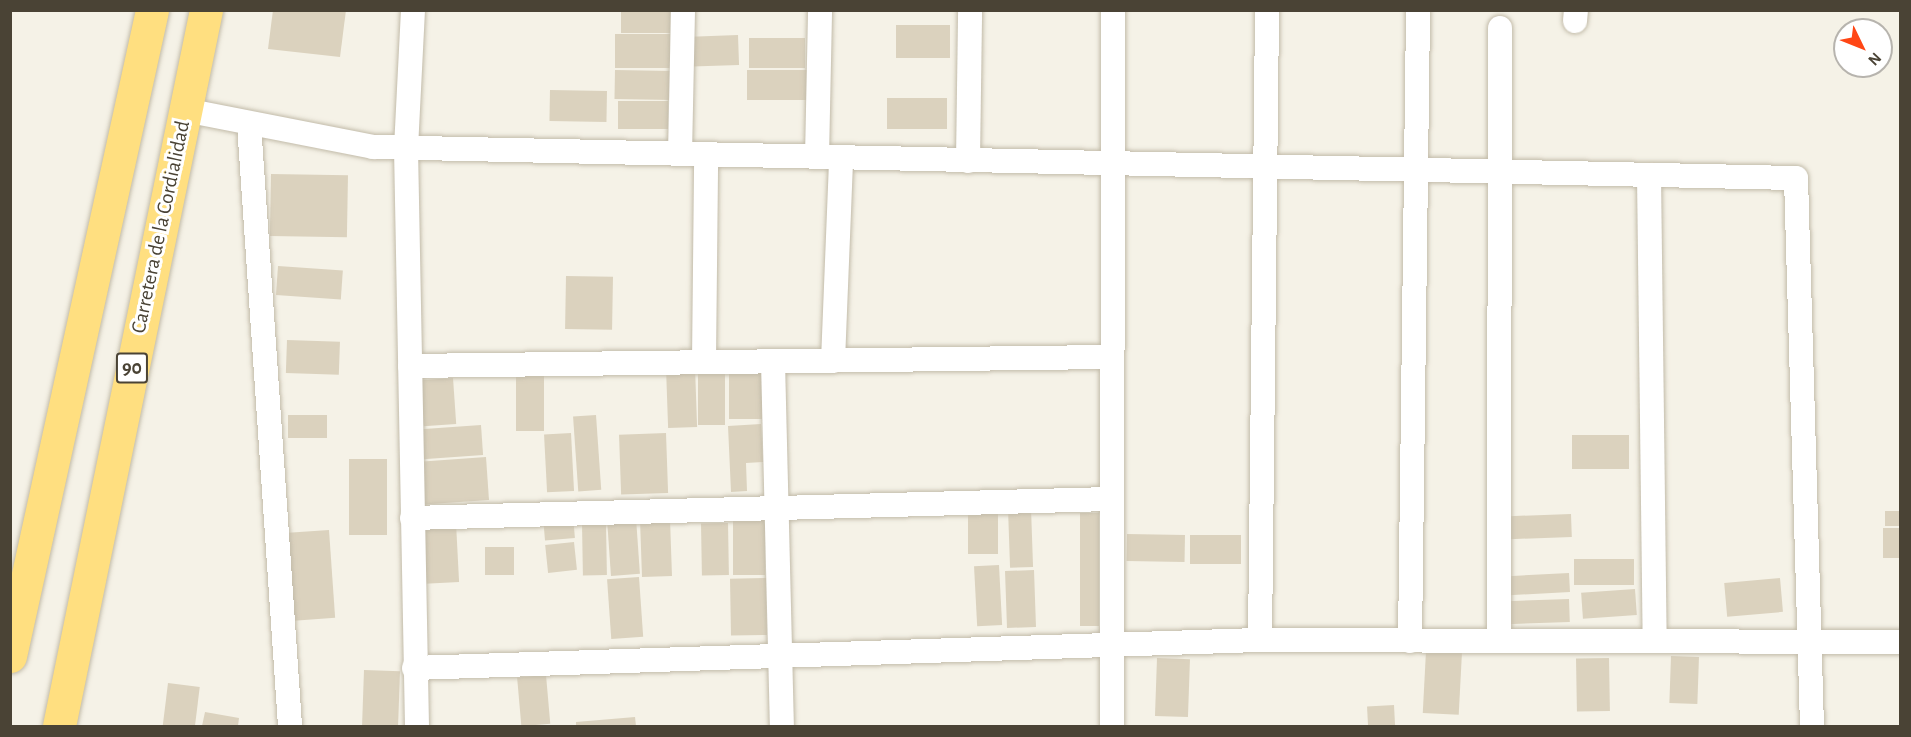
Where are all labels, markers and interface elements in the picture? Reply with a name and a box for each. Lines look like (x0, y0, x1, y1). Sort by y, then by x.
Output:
north arrow (1833, 18, 1893, 78)
text: N (1865, 49, 1884, 68)
street label: Carretera de la Cordialidad (126, 118, 196, 336)
road number: 90 (116, 351, 148, 385)

